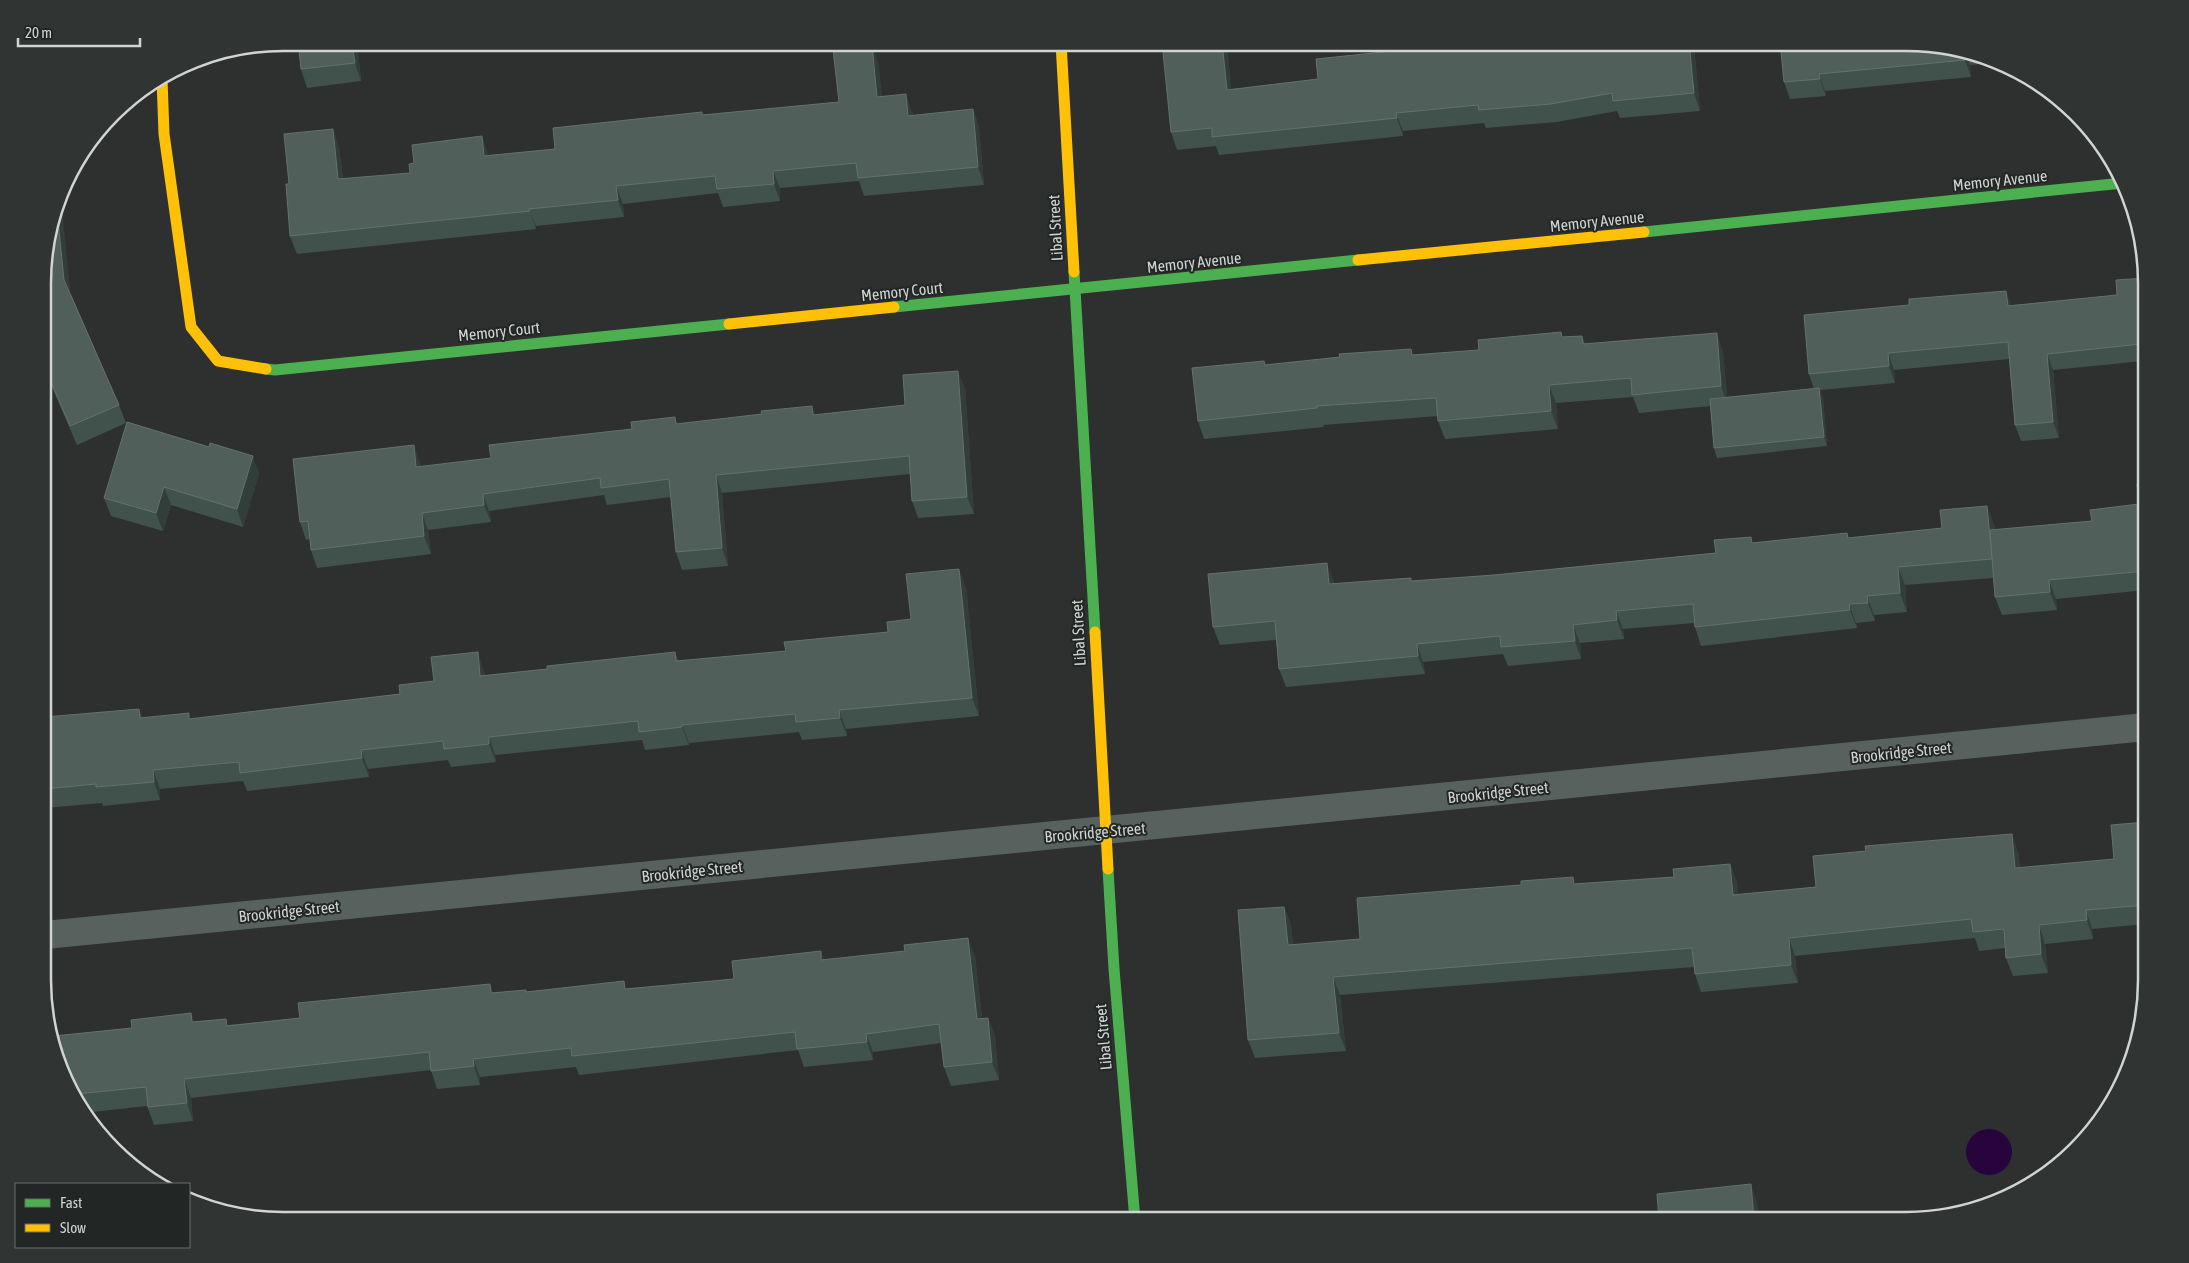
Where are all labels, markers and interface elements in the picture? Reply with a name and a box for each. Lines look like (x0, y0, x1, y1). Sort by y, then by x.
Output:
scale bar (18, 15, 140, 47)
text: 20 m (25, 24, 52, 41)
street label: Memory Avenue (1952, 166, 2048, 195)
street label: Libal Street (1044, 194, 1066, 262)
street label: Memory Avenue (1549, 207, 1645, 236)
street label: Memory Avenue (1146, 248, 1242, 277)
street label: Memory Court (860, 278, 944, 305)
street label: Memory Court (457, 318, 541, 345)
street label: Libal Street (1067, 599, 1089, 667)
street label: Brookridge Street (1850, 738, 1953, 767)
street label: Brookridge Street (1447, 778, 1550, 807)
street label: Brookridge Street (1044, 819, 1147, 846)
street label: Brookridge Street (641, 857, 744, 886)
street label: Brookridge Street (238, 897, 341, 926)
street label: Libal Street (1091, 1003, 1115, 1071)
legend (15, 1183, 190, 1248)
text: Fast (60, 1194, 82, 1211)
text: Slow (60, 1219, 86, 1236)

